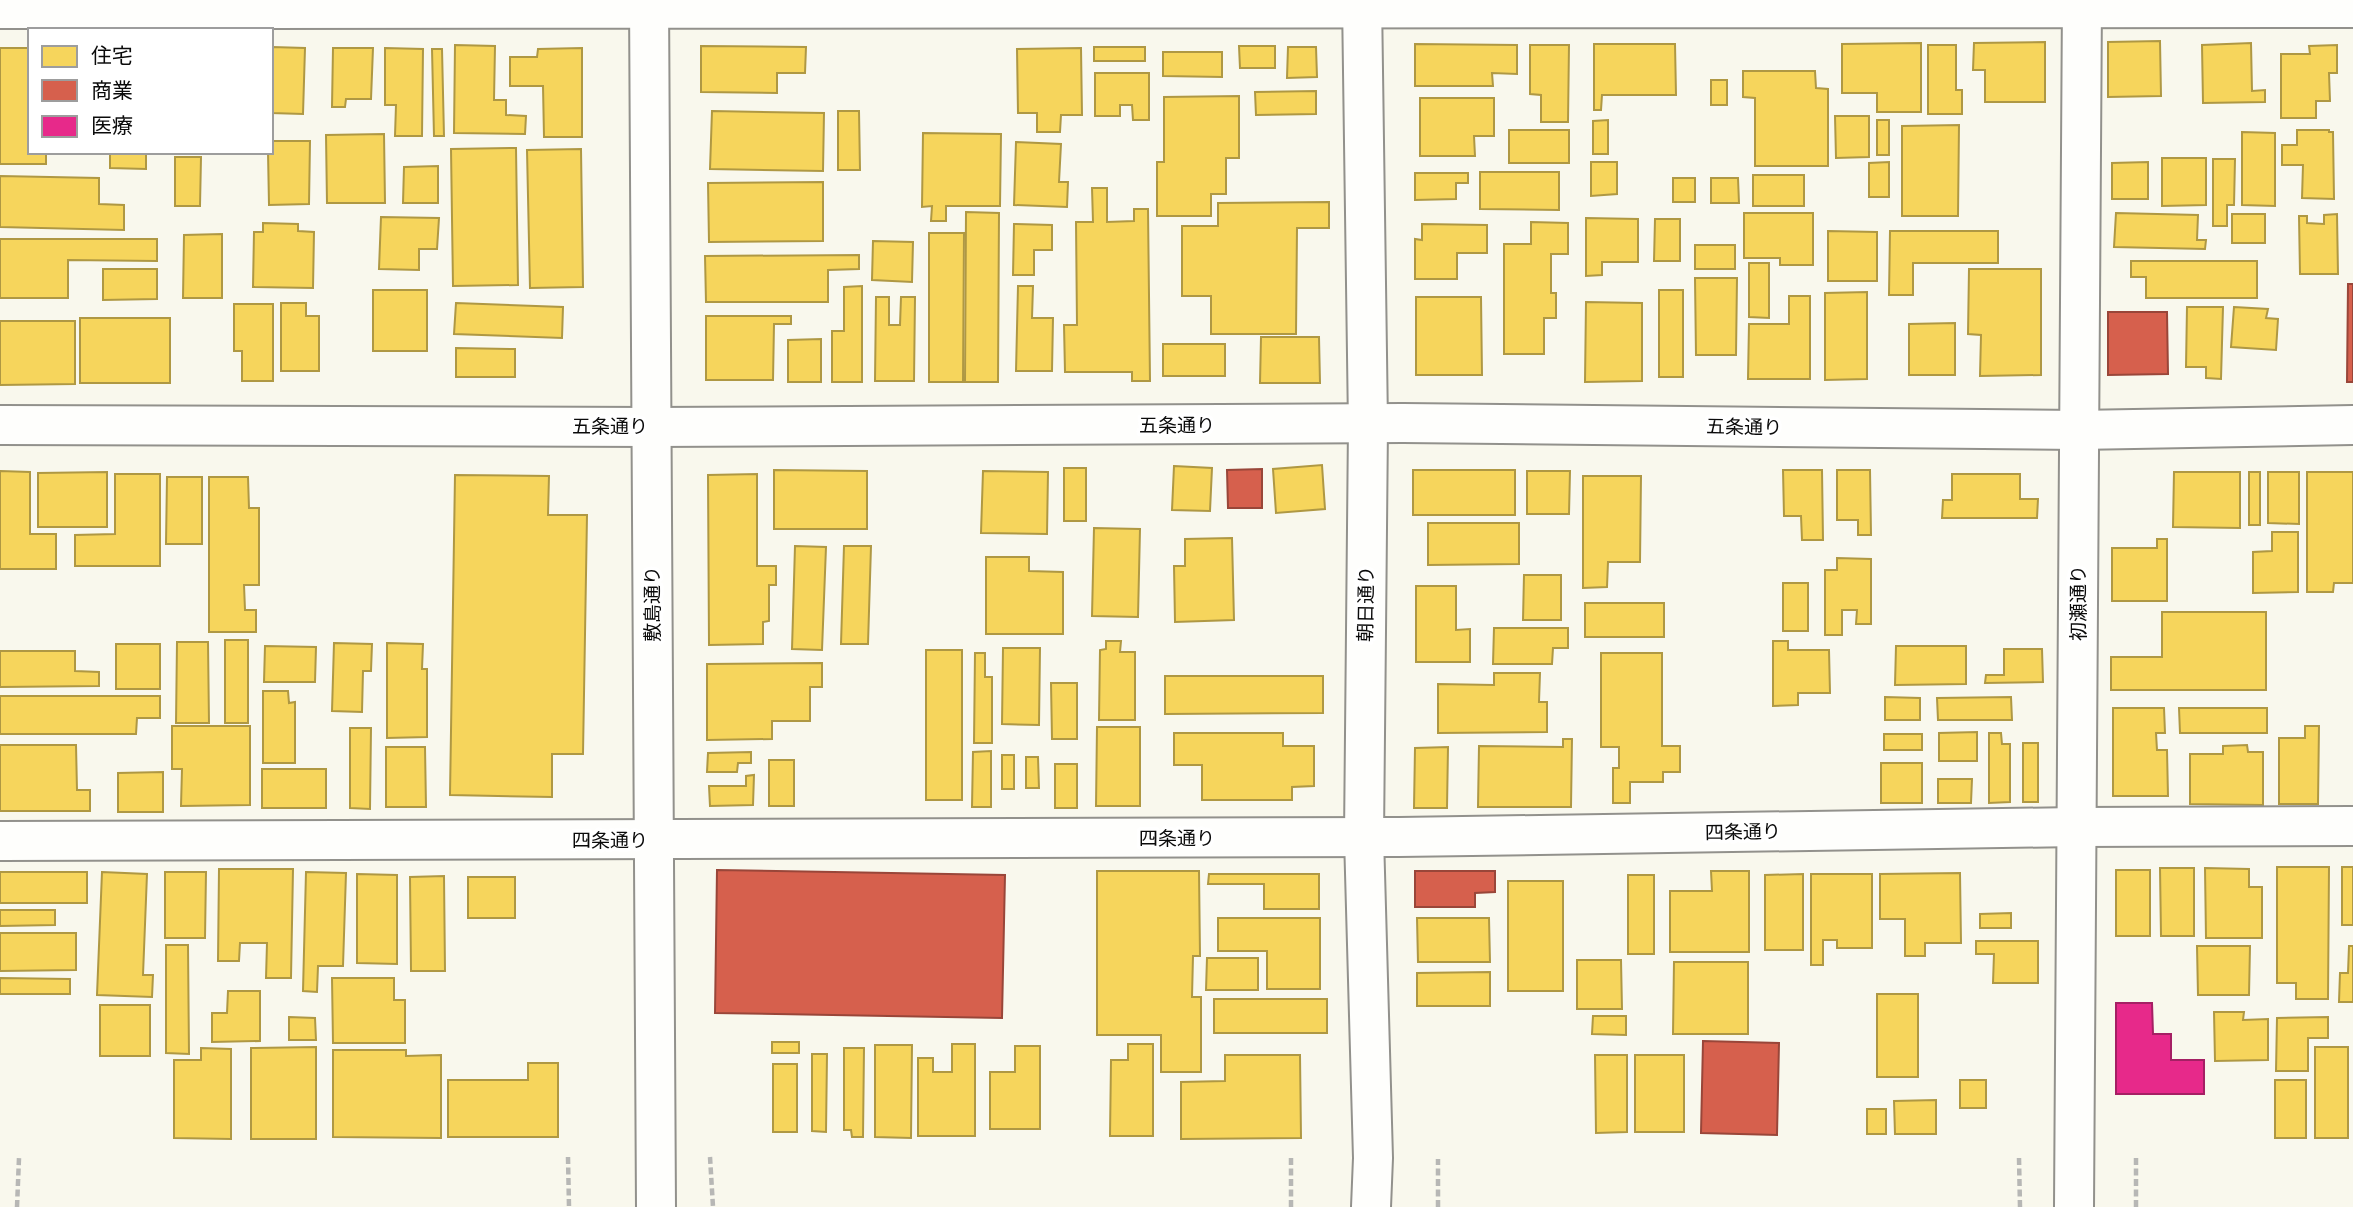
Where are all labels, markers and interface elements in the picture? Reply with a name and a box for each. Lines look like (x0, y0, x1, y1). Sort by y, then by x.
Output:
legend (28, 28, 273, 154)
text: 住宅 (91, 44, 133, 68)
text: 商業 (91, 79, 133, 103)
text: 医療 (91, 114, 133, 138)
street label: 五条通り (1139, 415, 1215, 436)
street label: 五条通り (572, 416, 648, 437)
street label: 五条通り (1706, 416, 1782, 438)
street label: 初瀬通り (2068, 565, 2089, 641)
street label: 敷島通り (642, 566, 663, 642)
street label: 朝日通り (1355, 566, 1377, 642)
street label: 四条通り (1705, 821, 1781, 843)
street label: 四条通り (1139, 828, 1215, 849)
street label: 四条通り (572, 830, 648, 851)

